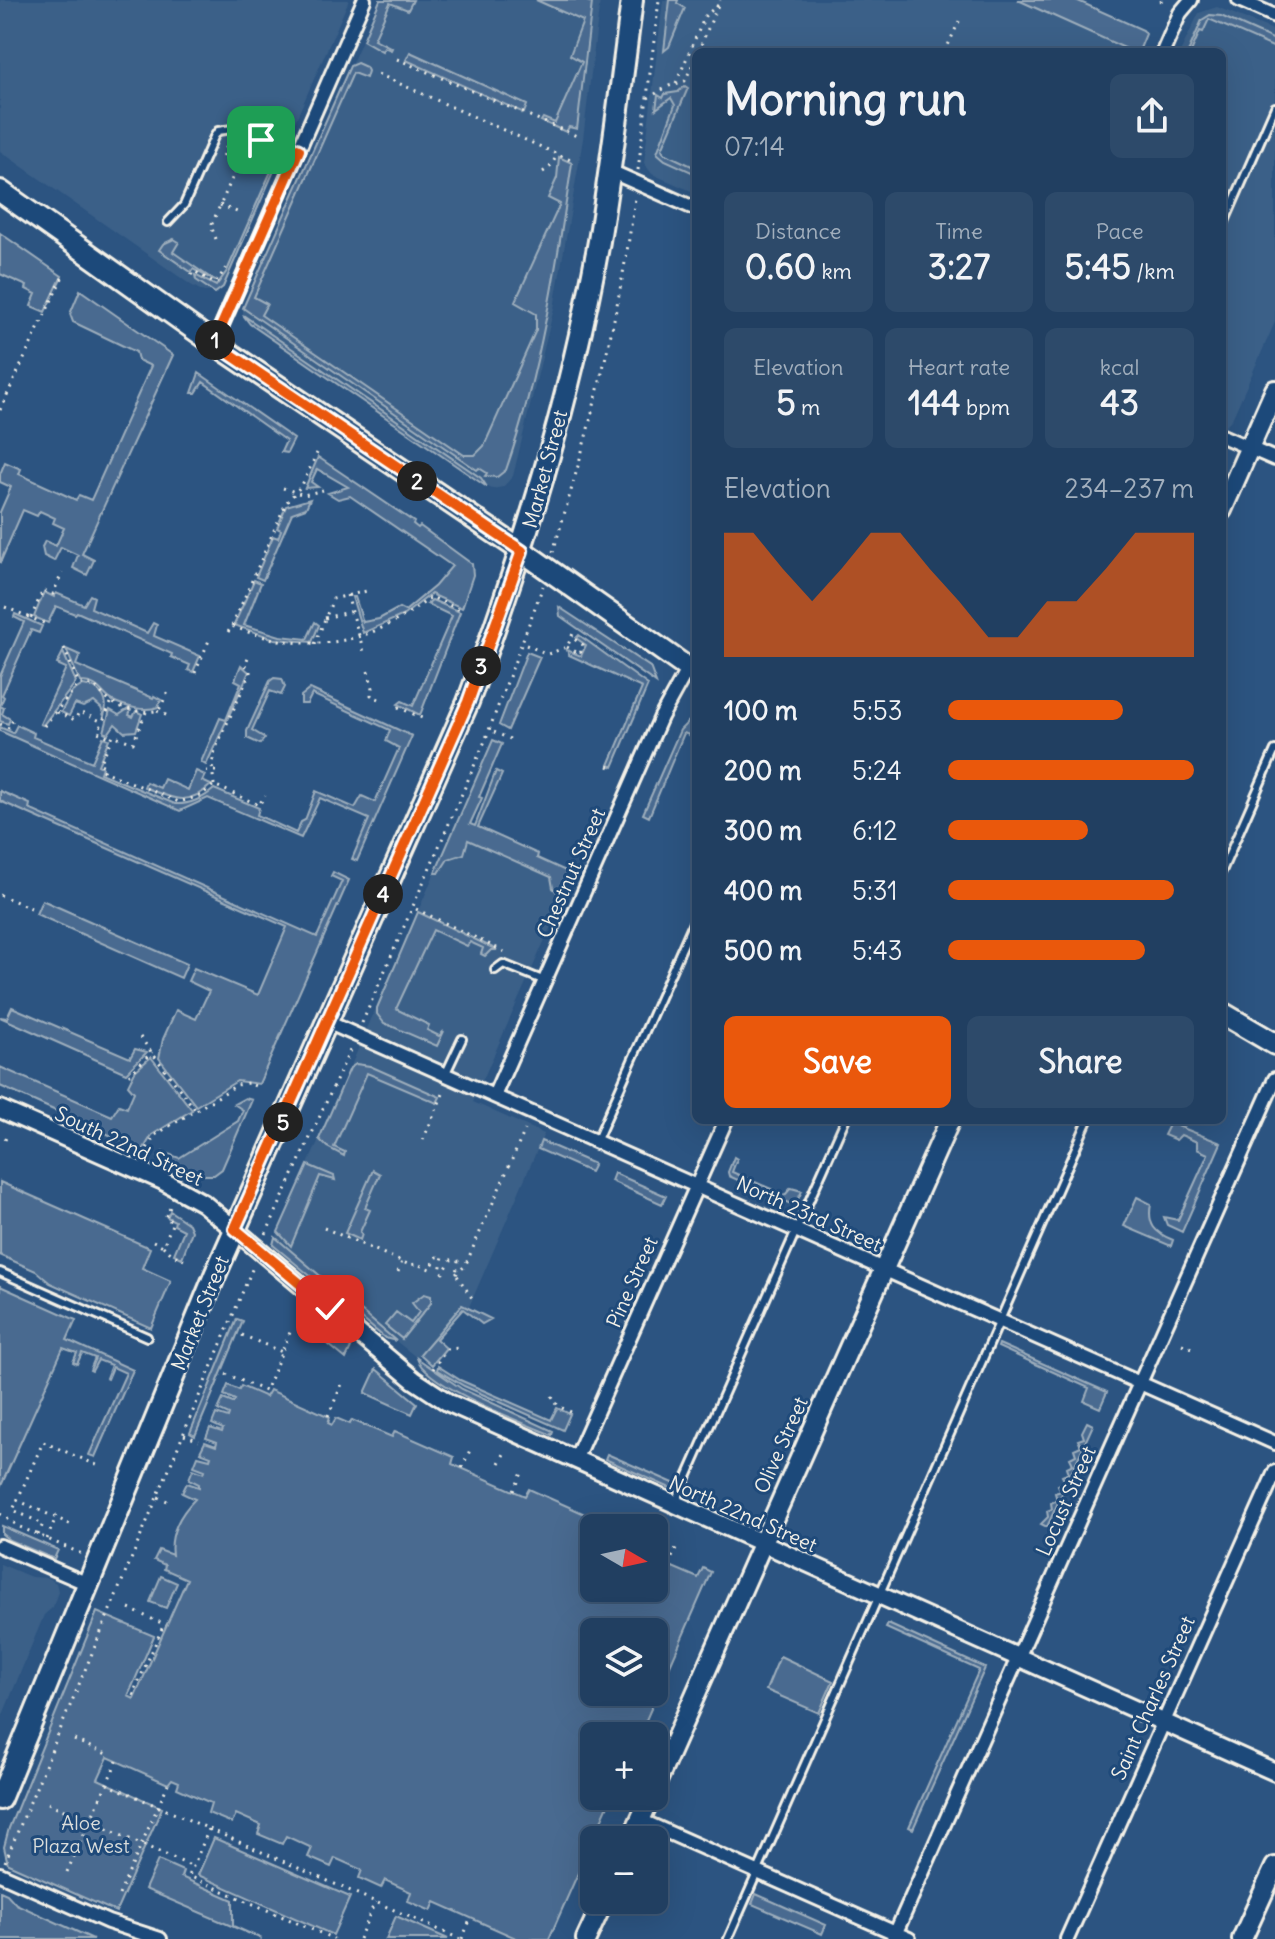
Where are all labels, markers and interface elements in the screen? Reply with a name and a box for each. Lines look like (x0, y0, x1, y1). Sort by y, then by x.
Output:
text: Morning run (724, 72, 967, 127)
button: share (1110, 74, 1194, 158)
pin (227, 106, 295, 174)
icon: arrive (239, 118, 283, 162)
text: 07:14 (724, 130, 785, 163)
text: Distance (755, 217, 841, 245)
text: Time (935, 217, 983, 245)
text: Pace (1096, 217, 1144, 245)
text: 0.60 (745, 245, 816, 288)
text: 3:27 (928, 245, 990, 288)
text: 5:45 (1065, 245, 1131, 288)
text: km (816, 257, 852, 285)
text: /km (1131, 257, 1175, 285)
pin: 1 (195, 320, 235, 360)
text: 1 (211, 326, 219, 354)
text: Elevation (753, 353, 843, 381)
text: Heart rate (908, 353, 1010, 381)
text: kcal (1100, 353, 1139, 381)
text: 5 (776, 381, 796, 424)
text: 144 (908, 381, 961, 424)
text: 43 (1100, 381, 1139, 424)
text: m (796, 393, 820, 421)
text: bpm (961, 393, 1010, 421)
street label: Market Street (517, 407, 572, 531)
pin: 2 (397, 461, 437, 501)
text: 2 (411, 467, 423, 495)
text: Elevation (724, 472, 831, 505)
text: 234–237 m (1064, 472, 1194, 505)
pin: 3 (461, 646, 501, 686)
text: 3 (475, 652, 487, 680)
text: 100 m (724, 694, 798, 727)
text: 5:53 (852, 694, 903, 727)
text: 200 m (724, 754, 801, 787)
text: 5:24 (852, 754, 902, 787)
street label: Chestnut Street (531, 804, 610, 942)
text: 300 m (724, 814, 802, 847)
text: 6:12 (852, 814, 897, 847)
pin: 4 (363, 874, 403, 914)
text: 400 m (724, 874, 802, 907)
text: 5:31 (852, 874, 898, 907)
text: 4 (377, 880, 389, 908)
text: 500 m (724, 934, 802, 967)
text: 5:43 (852, 934, 903, 967)
button: Save (724, 1016, 951, 1108)
button: Share (967, 1016, 1194, 1108)
street label: South 22nd Street (51, 1100, 207, 1191)
pin: 5 (263, 1102, 303, 1142)
text: 5 (277, 1108, 289, 1136)
street label: North 23rd Street (733, 1170, 886, 1257)
street label: Pine Street (600, 1232, 663, 1331)
street label: Market Street (165, 1252, 234, 1374)
pin (296, 1275, 364, 1343)
icon: check (308, 1287, 352, 1331)
street label: Olive Street (748, 1392, 813, 1497)
street label: Locust Street (1030, 1442, 1101, 1560)
street label: North 22nd Street (665, 1470, 821, 1558)
north arrow (580, 1514, 668, 1602)
map controls (580, 1514, 668, 1914)
street label: Saint Charles Street (1105, 1612, 1200, 1784)
button: layers (580, 1618, 668, 1706)
button: + (580, 1722, 668, 1810)
park label: Aloe Plaza West (32, 1810, 130, 1858)
button: − (580, 1826, 668, 1914)

